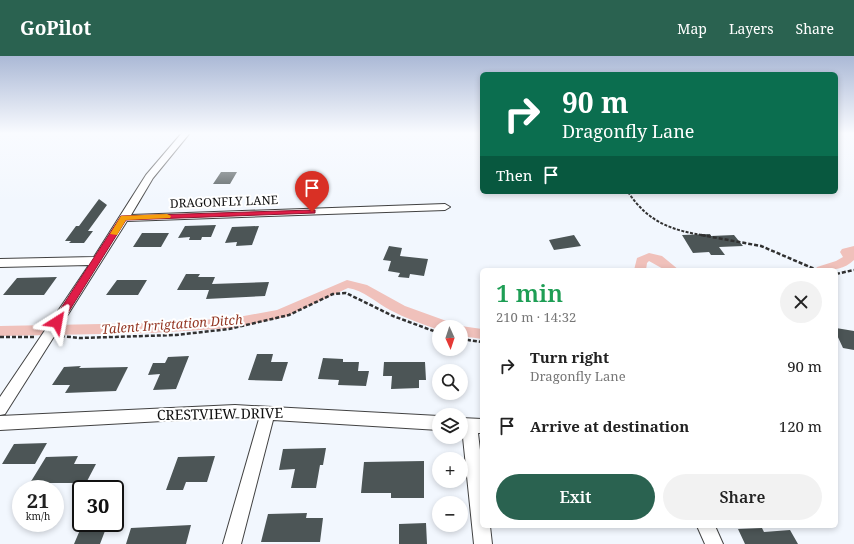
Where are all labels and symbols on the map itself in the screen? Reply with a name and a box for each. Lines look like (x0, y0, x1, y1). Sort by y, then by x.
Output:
pin (295, 171, 329, 212)
street label: DRAGONFLY LANE (169, 191, 278, 212)
position arrow (36, 301, 78, 343)
water label: Talent Irrigtation Ditch (101, 310, 243, 338)
north arrow (432, 320, 468, 356)
street label: CRESTVIEW DRIVE (157, 403, 284, 424)
speed limit sign: 30 (72, 480, 124, 532)

